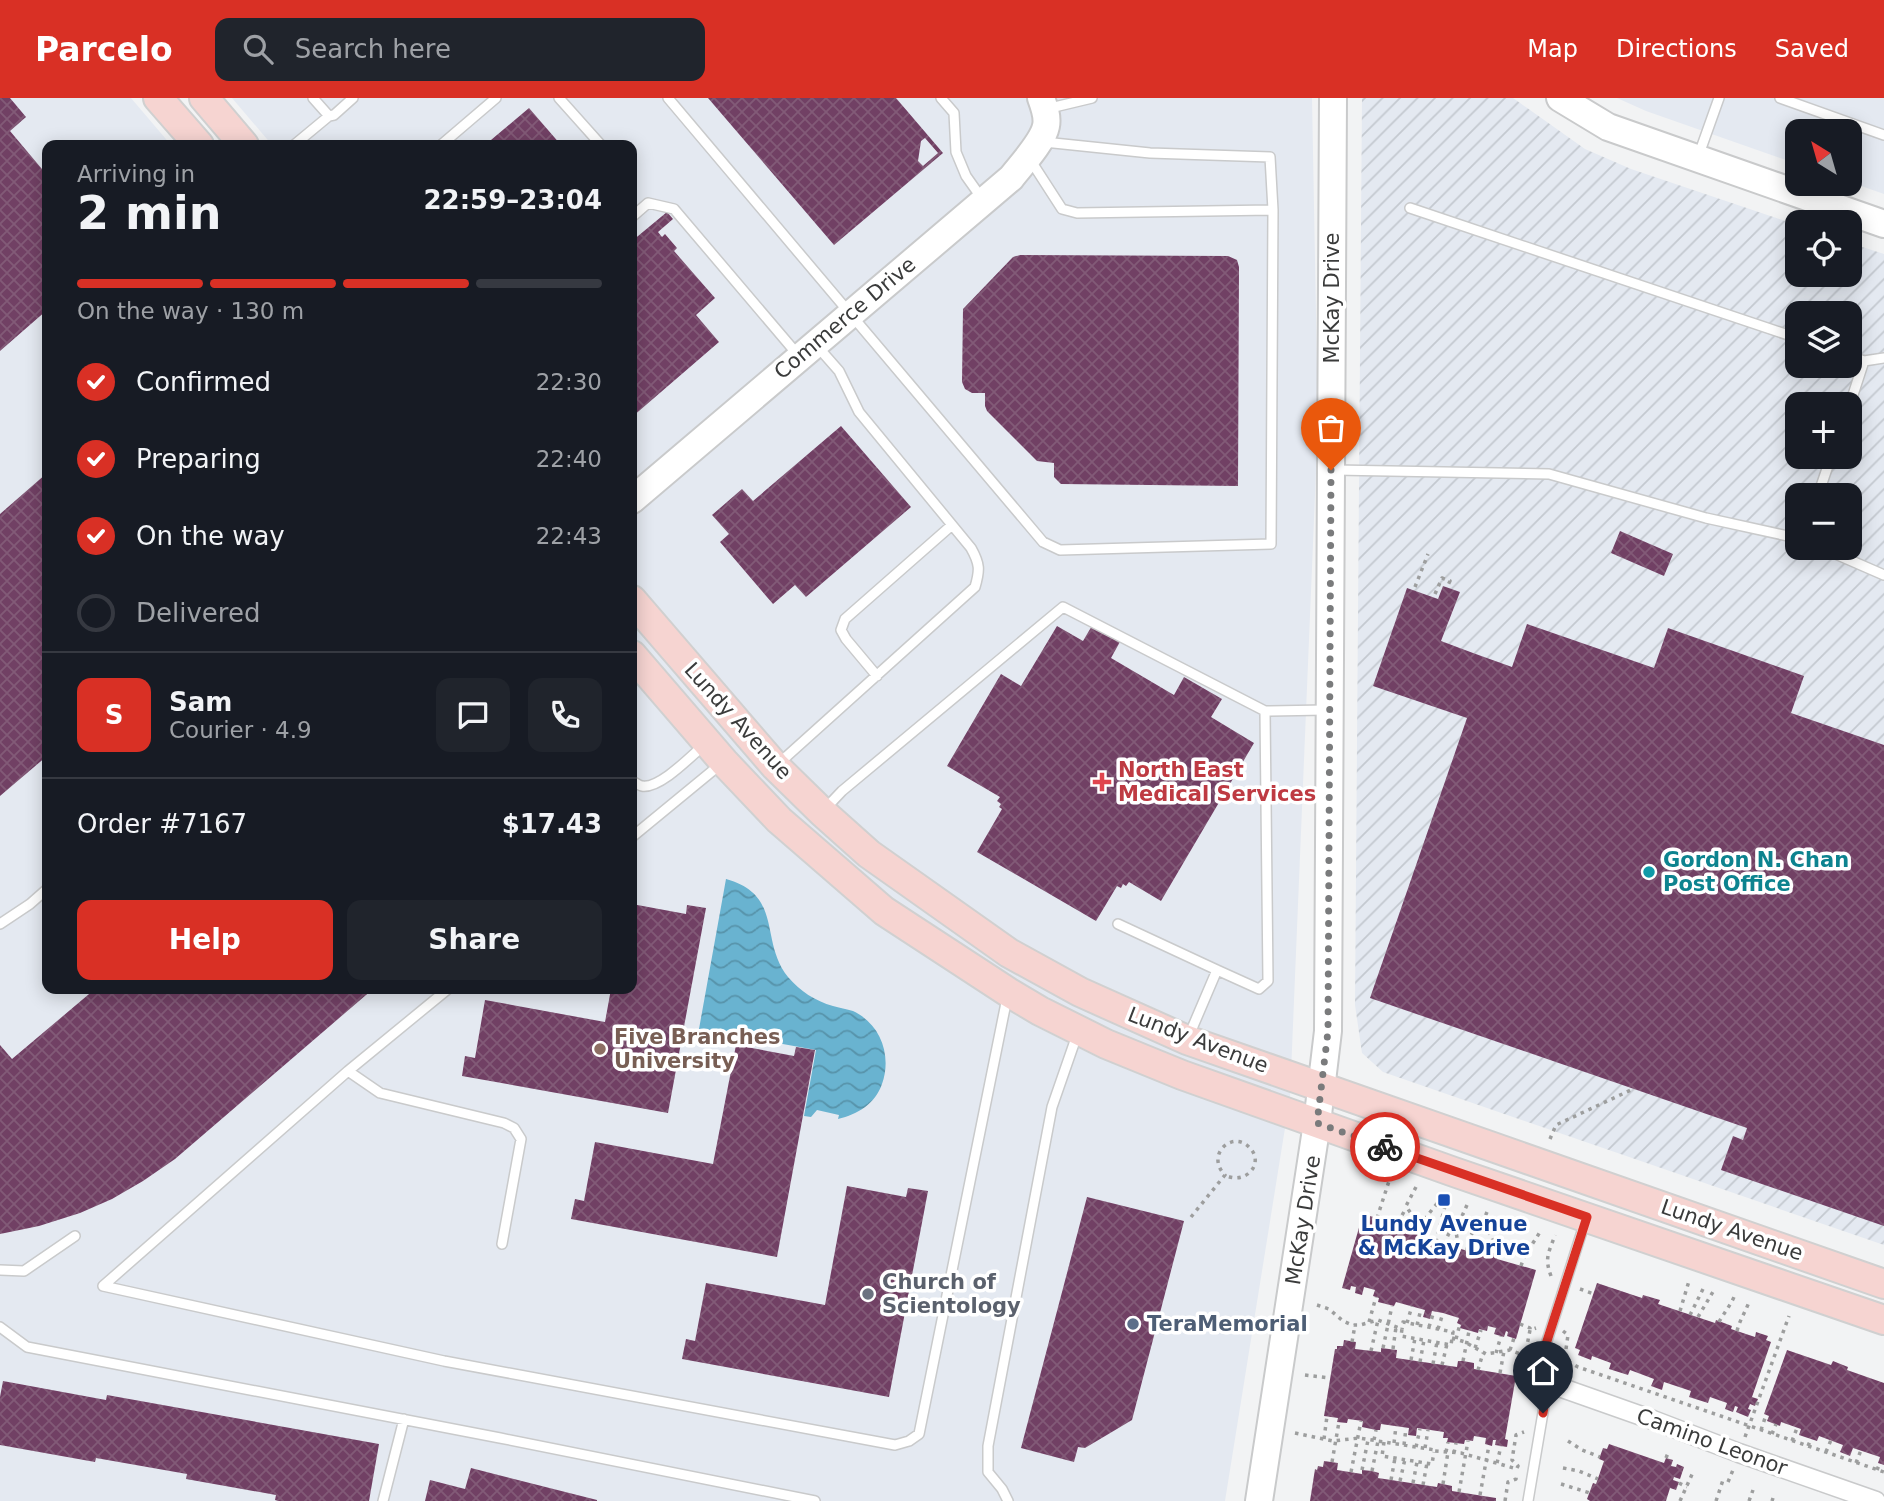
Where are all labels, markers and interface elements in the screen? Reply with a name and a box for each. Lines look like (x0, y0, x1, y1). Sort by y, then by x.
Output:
search box (215, 18, 705, 81)
text: Parcelo (35, 30, 173, 69)
icon: search (239, 30, 277, 68)
text: Search here (295, 34, 451, 64)
text: Map (1527, 35, 1578, 63)
text: Directions (1616, 35, 1737, 63)
text: Saved (1775, 35, 1849, 63)
north arrow (1785, 119, 1862, 196)
map controls (1785, 119, 1862, 560)
text: Arriving in (77, 161, 195, 187)
text: 22:59–23:04 (423, 185, 602, 215)
text: 2 min (77, 186, 221, 240)
button: locate (1785, 210, 1862, 287)
street label: McKay Drive (1320, 232, 1344, 364)
street label: Commerce Drive (770, 252, 920, 384)
text: On the way · 130 m (77, 298, 304, 324)
button: layers (1785, 301, 1862, 378)
icon: check (77, 363, 115, 401)
text: Confirmed (136, 367, 271, 397)
text: 22:30 (536, 369, 602, 395)
button: + (1785, 392, 1862, 469)
pin (1301, 398, 1361, 470)
icon: bag (1312, 409, 1350, 447)
icon: check (77, 440, 115, 478)
text: Preparing (136, 444, 261, 474)
text: 22:40 (536, 446, 602, 472)
button: − (1785, 483, 1862, 560)
icon: check (77, 517, 115, 555)
text: On the way (136, 521, 285, 551)
text: 22:43 (536, 523, 602, 549)
text: Delivered (136, 598, 260, 628)
street label: Lundy Avenue (679, 658, 797, 784)
button: chat (436, 678, 510, 752)
button: phone (528, 678, 602, 752)
text: Sam (169, 687, 232, 717)
text: S (105, 700, 123, 730)
text: Courier · 4.9 (169, 717, 312, 743)
place label: North East Medical Services (1118, 758, 1316, 806)
marker: North East Medical Services (1092, 772, 1112, 792)
text: Order #7167 (77, 809, 247, 839)
text: $17.43 (502, 809, 602, 839)
place label: Gordon N. Chan Post Office (1663, 848, 1849, 896)
marker: Gordon N. Chan Post Office (1641, 864, 1657, 880)
button: Help (77, 900, 333, 980)
button: Share (347, 900, 602, 980)
street label: Lundy Avenue (1124, 1002, 1272, 1078)
place label: Five Branches University (614, 1025, 780, 1073)
marker: Five Branches University (592, 1041, 608, 1057)
courier (1350, 1112, 1420, 1182)
icon: bike (1366, 1128, 1404, 1166)
street label: McKay Drive (1281, 1153, 1325, 1287)
marker: Lundy Avenue & McKay Drive (1436, 1192, 1452, 1208)
street label: Lundy Avenue (1658, 1194, 1806, 1266)
place label: Lundy Avenue & McKay Drive (1358, 1212, 1530, 1260)
place label: Church of Scientology (882, 1270, 1021, 1318)
marker: Church of Scientology (860, 1286, 876, 1302)
place label: TeraMemorial (1147, 1312, 1308, 1336)
marker: TeraMemorial (1125, 1316, 1141, 1332)
pin (1513, 1341, 1573, 1413)
icon: home (1524, 1352, 1562, 1390)
street label: Camino Leonor (1633, 1404, 1791, 1481)

